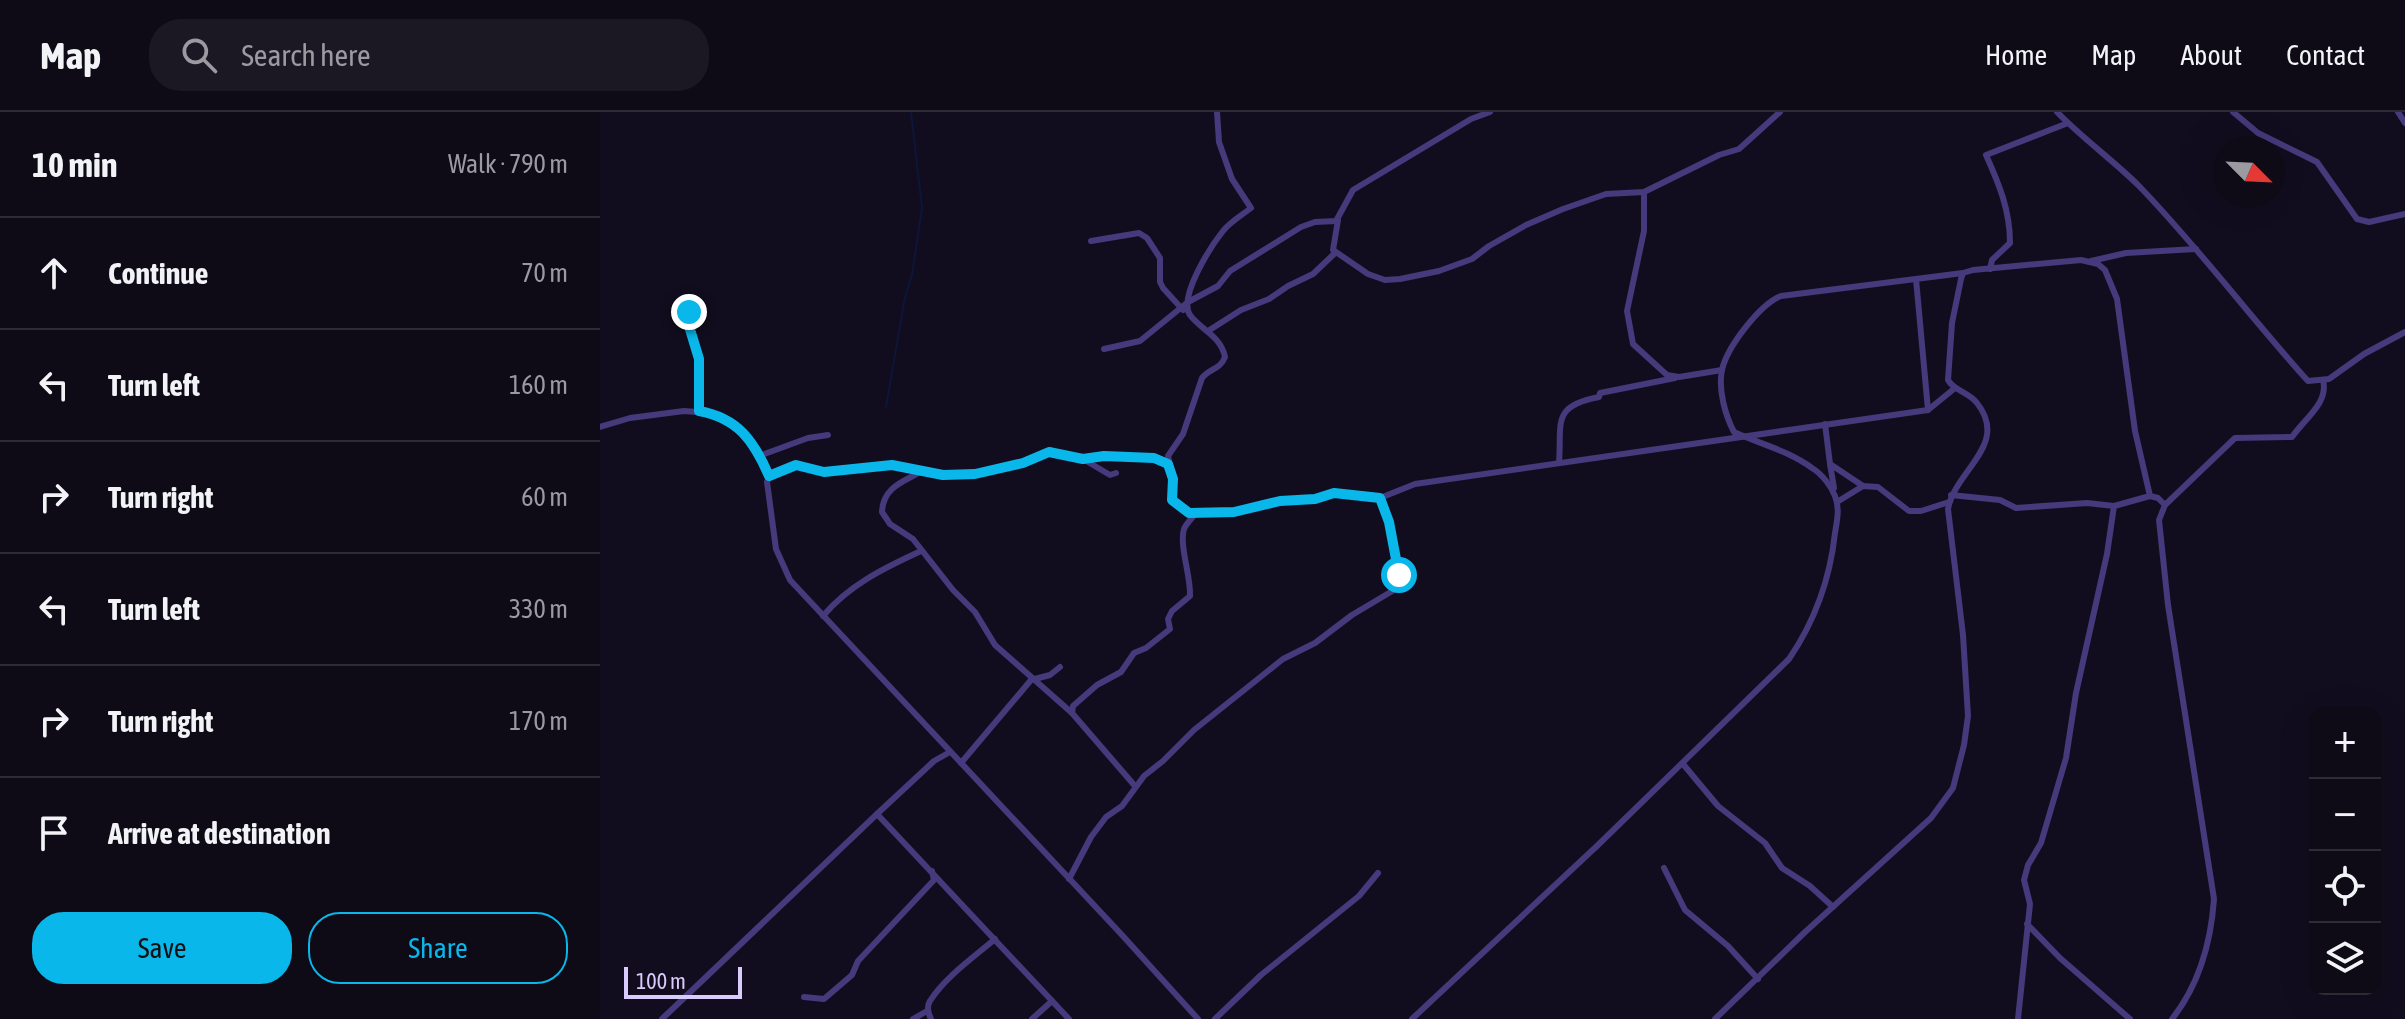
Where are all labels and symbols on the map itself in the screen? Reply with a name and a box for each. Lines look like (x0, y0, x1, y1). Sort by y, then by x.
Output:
north arrow (2213, 136, 2285, 208)
route end (671, 294, 707, 330)
route start (1381, 557, 1417, 593)
scale bar (624, 963, 742, 999)

